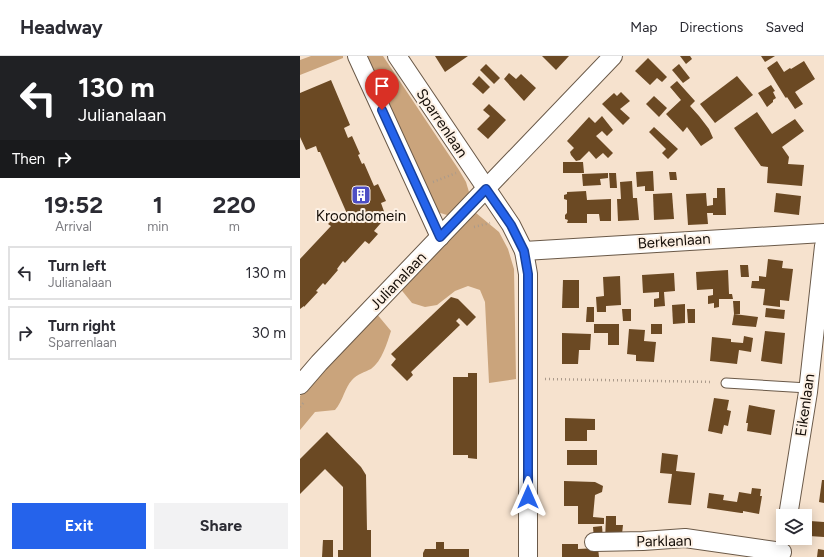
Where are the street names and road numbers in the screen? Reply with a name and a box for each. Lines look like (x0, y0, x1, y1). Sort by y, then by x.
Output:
street label: Sparrenlaan (412, 85, 472, 161)
street label: Berkenlaan (637, 229, 711, 253)
street label: Julianalaan (366, 248, 430, 314)
street label: Eikenlaan (792, 373, 818, 437)
street label: Parklaan (636, 532, 692, 550)

